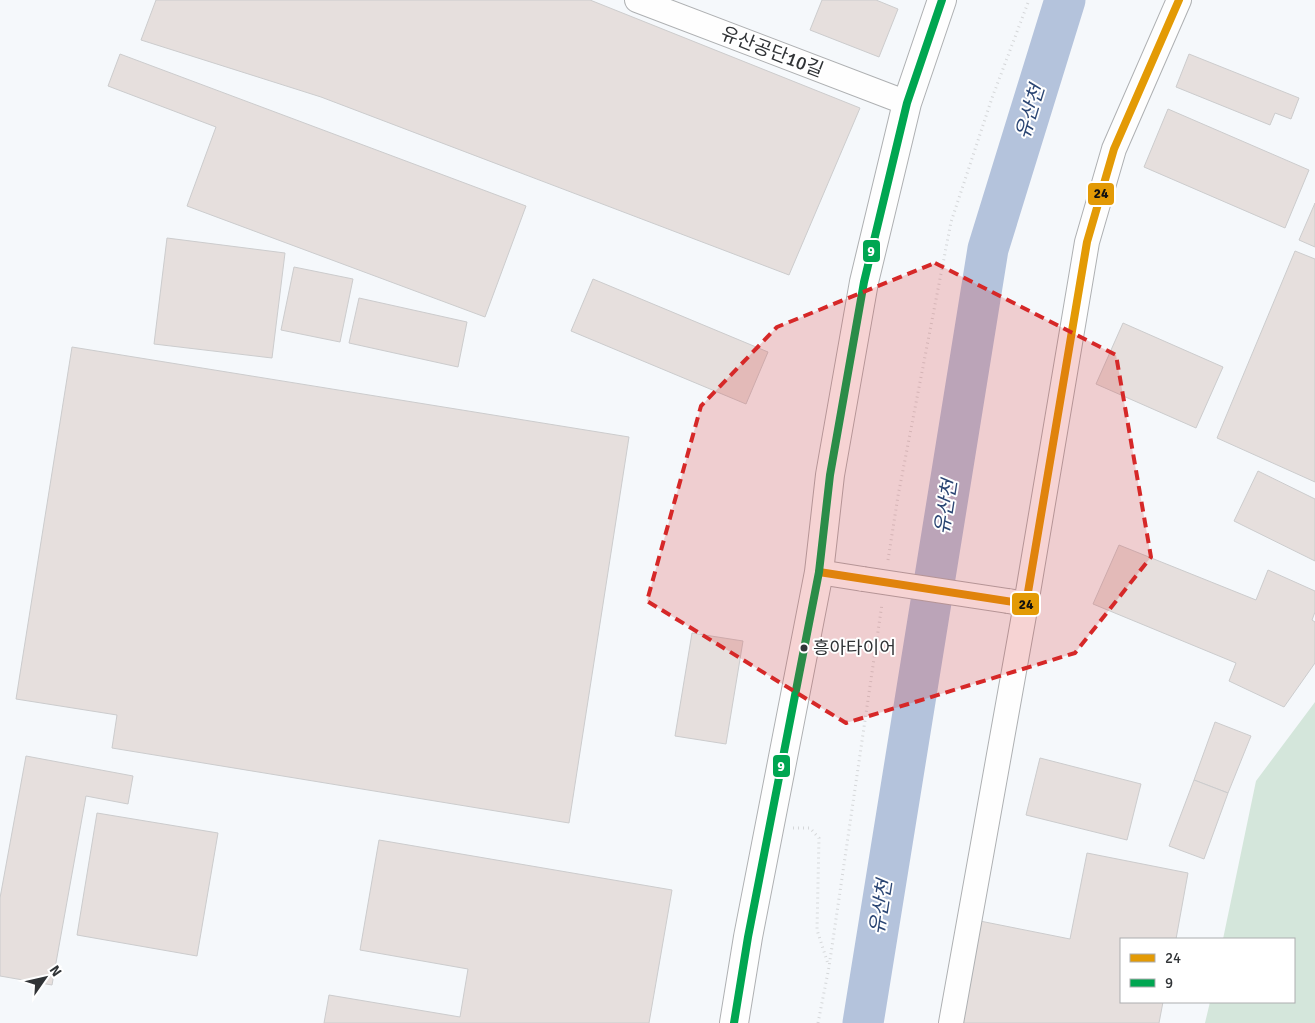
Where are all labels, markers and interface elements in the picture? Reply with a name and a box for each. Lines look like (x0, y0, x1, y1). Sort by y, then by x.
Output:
street label: 유산공단10길 (717, 21, 827, 83)
water label: 유산천 (1010, 79, 1051, 142)
line badge: 24 (1087, 182, 1115, 206)
text: 24 (1093, 185, 1109, 202)
line badge: 9 (862, 239, 881, 263)
text: 9 (867, 243, 875, 260)
water label: 유산천 (929, 475, 963, 536)
line badge: 24 (1011, 592, 1040, 616)
text: 24 (1018, 596, 1034, 613)
place label: 흥아타이어 (813, 637, 896, 659)
marker: 흥아타이어 (799, 643, 809, 653)
line badge: 9 (772, 754, 791, 778)
text: 9 (777, 758, 785, 775)
water label: 유산천 (864, 875, 898, 936)
legend (1120, 938, 1295, 1003)
text: 24 (1165, 949, 1181, 967)
north arrow (20, 953, 70, 1003)
text: N (46, 962, 65, 980)
text: 9 (1165, 974, 1173, 992)

